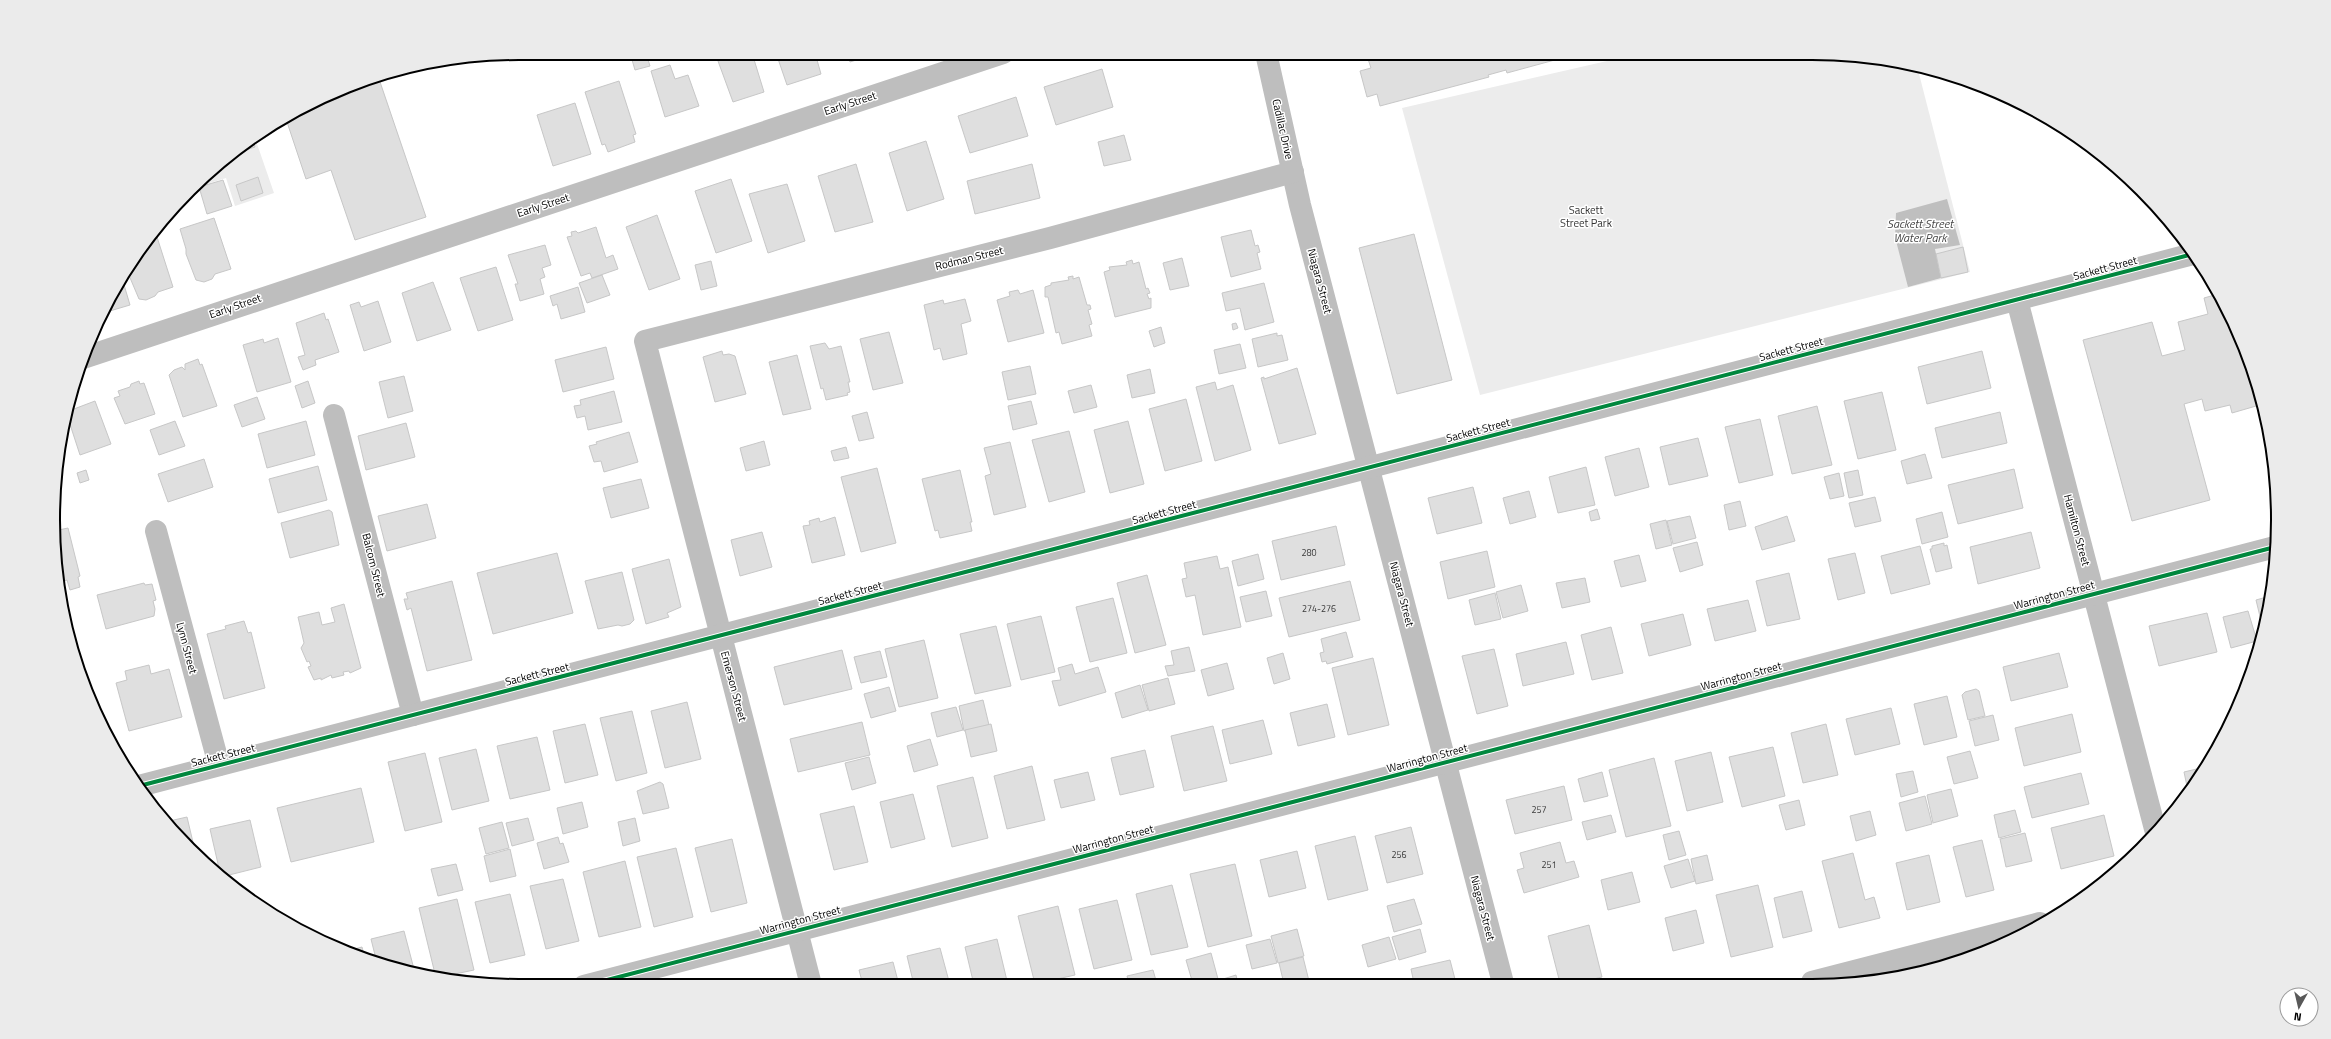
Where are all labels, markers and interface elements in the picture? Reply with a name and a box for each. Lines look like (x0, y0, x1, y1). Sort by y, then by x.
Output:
street label: Early Street (822, 87, 878, 119)
street label: Cadillac Drive (1268, 97, 1298, 161)
street label: Early Street (515, 189, 571, 221)
park label: Sackett Street Park (1560, 202, 1613, 231)
water label: Sackett Street Water Park (1887, 214, 1954, 247)
street label: Rodman Street (933, 242, 1005, 274)
street label: Niagara Street (1304, 247, 1336, 315)
street label: Sackett Street (2071, 252, 2139, 284)
street label: Early Street (207, 290, 263, 322)
street label: Sackett Street (1757, 333, 1825, 365)
street label: Sackett Street (1444, 414, 1512, 446)
street label: Hamilton Street (2060, 492, 2094, 568)
street label: Sackett Street (1130, 496, 1198, 528)
street label: Balcom Street (358, 531, 390, 599)
house number: 280 (1301, 546, 1317, 559)
street label: Niagara Street (1386, 560, 1418, 628)
street label: Warrington Street (2012, 576, 2096, 613)
street label: Sackett Street (816, 577, 884, 609)
house number: 274-276 (1302, 602, 1336, 615)
street label: Lynn Street (172, 620, 202, 676)
street label: Emerson Street (717, 649, 751, 723)
street label: Warrington Street (1699, 657, 1783, 694)
street label: Sackett Street (503, 658, 571, 690)
street label: Sackett Street (189, 739, 257, 771)
street label: Warrington Street (1385, 739, 1469, 776)
house number: 257 (1531, 803, 1547, 816)
street label: Warrington Street (1071, 820, 1155, 857)
house number: 256 (1391, 848, 1407, 861)
house number: 251 (1541, 858, 1557, 871)
street label: Niagara Street (1467, 874, 1499, 942)
street label: Warrington Street (758, 901, 842, 938)
north arrow (2279, 987, 2319, 1027)
text: N (2293, 1008, 2302, 1025)

